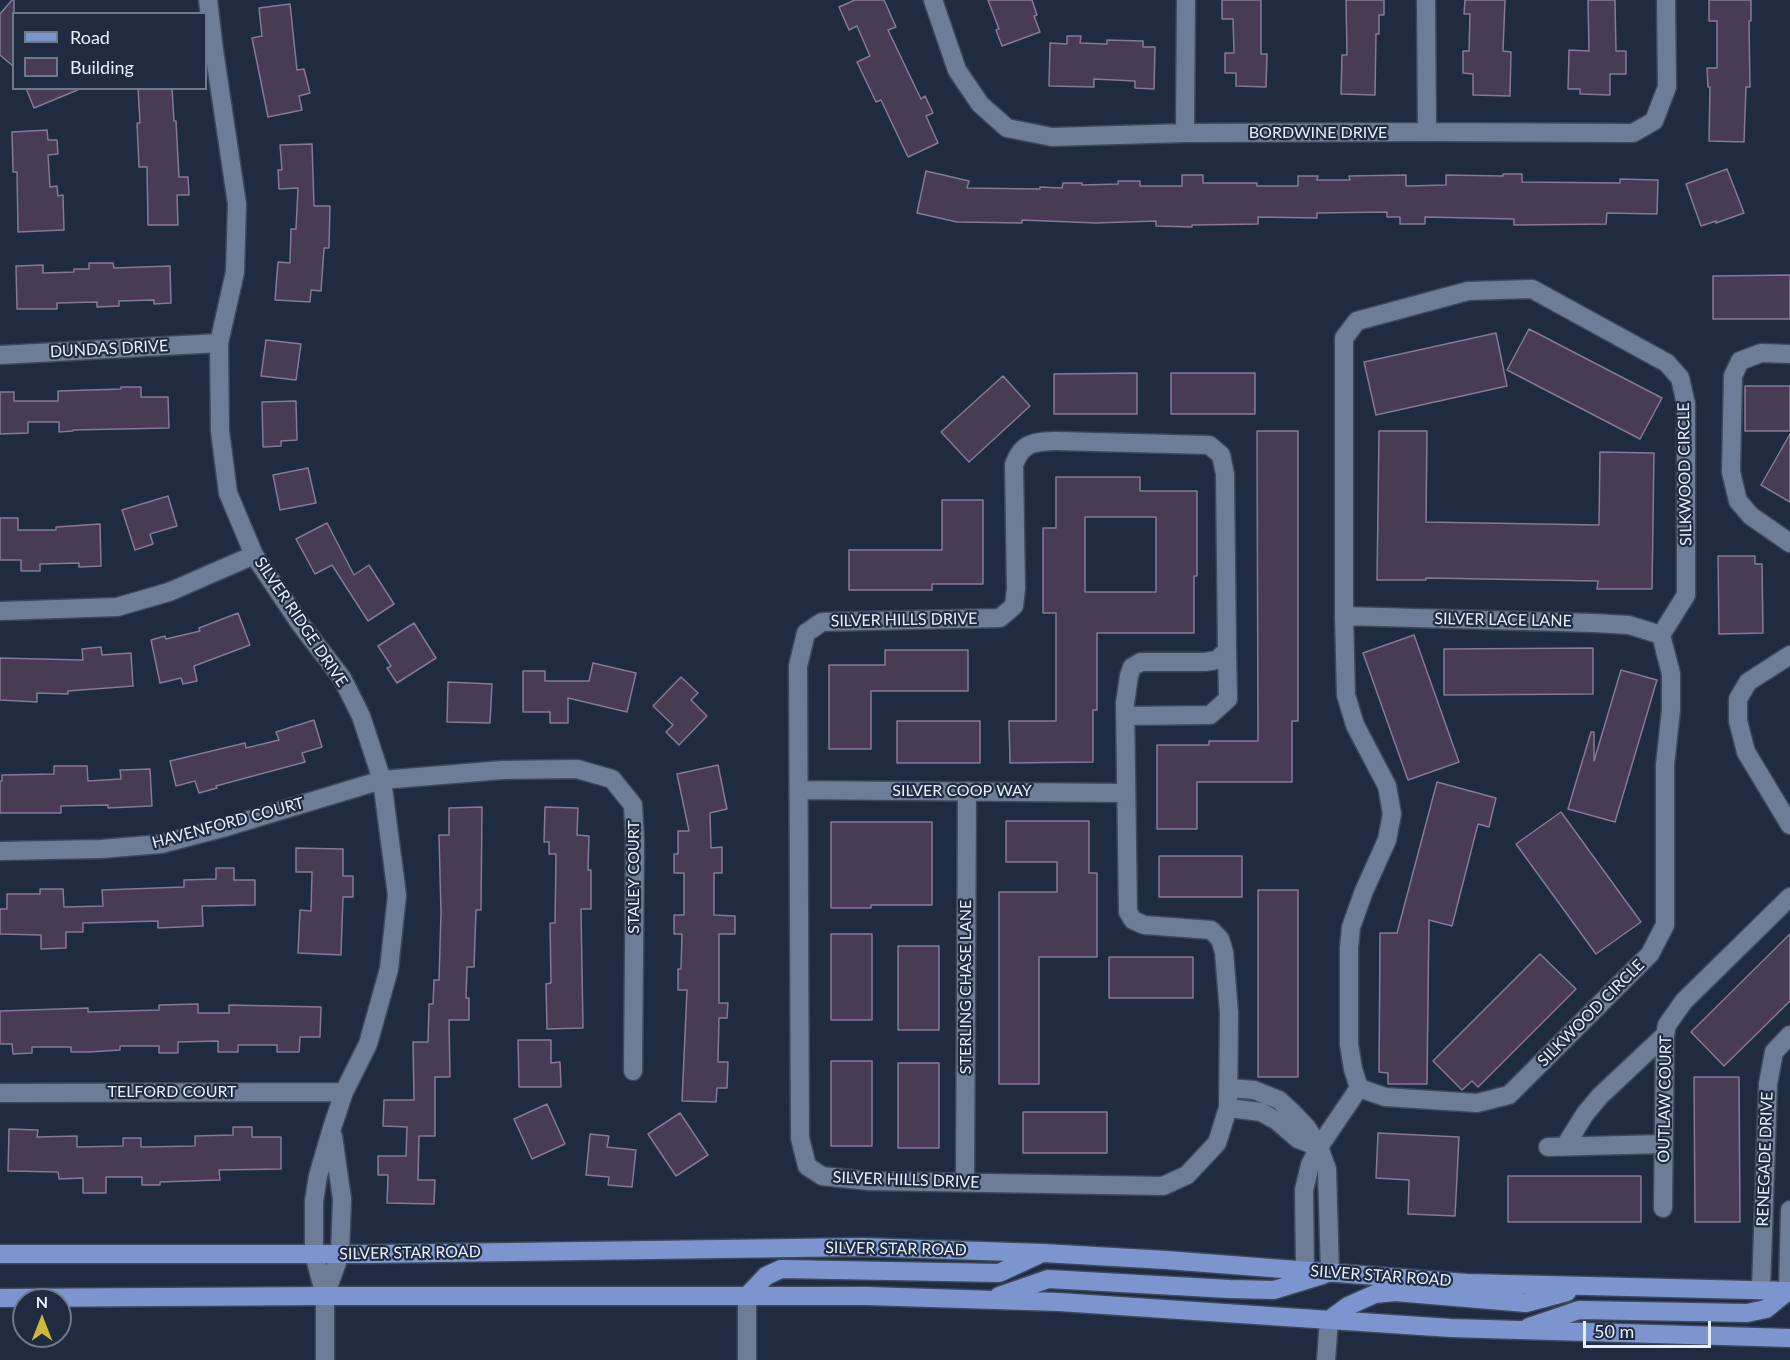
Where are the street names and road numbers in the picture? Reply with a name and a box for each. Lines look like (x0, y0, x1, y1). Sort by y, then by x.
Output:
street label: BORDWINE DRIVE (1249, 123, 1387, 143)
street label: DUNDAS DRIVE (49, 336, 169, 362)
street label: SILKWOOD CIRCLE (1674, 402, 1696, 546)
street label: SILVER RIDGE DRIVE (250, 553, 352, 691)
street label: SILVER HILLS DRIVE (830, 609, 978, 631)
street label: SILVER LACE LANE (1434, 609, 1572, 631)
street label: SILVER COOP WAY (892, 781, 1032, 801)
street label: HAVENFORD COURT (150, 793, 306, 853)
street label: STALEY COURT (624, 820, 644, 934)
street label: STERLING CHASE LANE (956, 900, 976, 1074)
street label: SILKWOOD CIRCLE (1533, 955, 1649, 1071)
street label: OUTLAW COURT (1654, 1035, 1676, 1163)
street label: TELFORD COURT (107, 1082, 237, 1102)
street label: RENEGADE DRIVE (1753, 1091, 1777, 1227)
street label: SILVER HILLS DRIVE (832, 1168, 980, 1192)
street label: SILVER STAR ROAD (825, 1238, 967, 1260)
street label: SILVER STAR ROAD (339, 1242, 481, 1264)
street label: SILVER STAR ROAD (1310, 1261, 1452, 1291)

